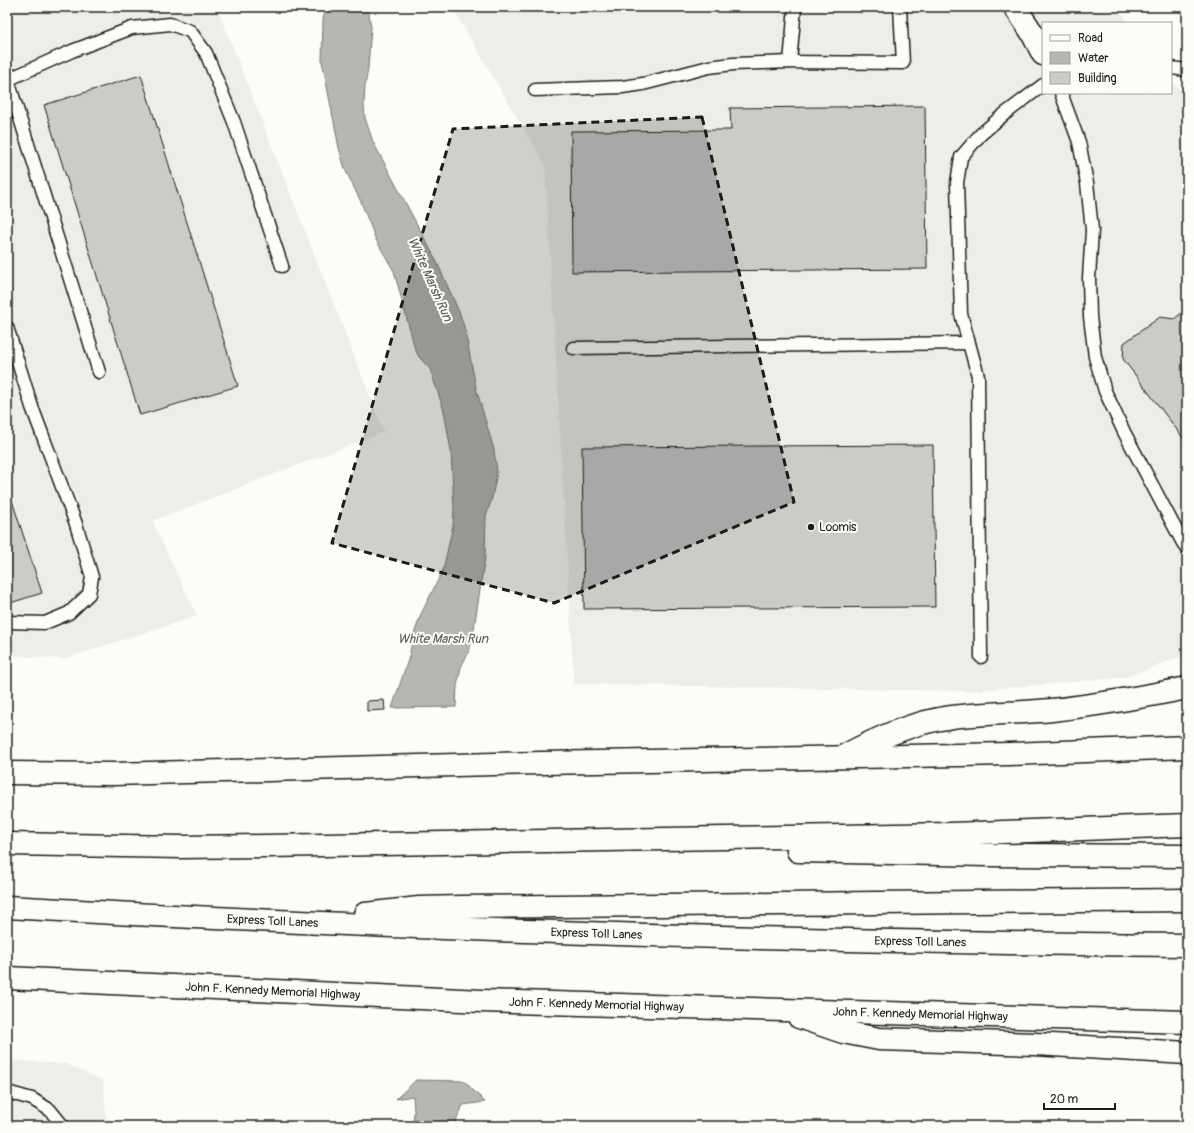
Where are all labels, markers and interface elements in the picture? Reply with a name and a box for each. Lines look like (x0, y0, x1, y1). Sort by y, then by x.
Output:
legend (1042, 22, 1172, 94)
text: Road (1078, 31, 1103, 46)
text: Water (1078, 51, 1109, 66)
text: Building (1078, 71, 1117, 86)
water label: White Marsh Run (404, 235, 456, 324)
place label: Loomis (819, 520, 857, 535)
marker: Loomis (806, 522, 816, 532)
water label: White Marsh Run (398, 631, 489, 647)
street label: Express Toll Lanes (226, 912, 319, 931)
street label: Express Toll Lanes (550, 925, 643, 943)
street label: Express Toll Lanes (874, 934, 967, 950)
street label: John F. Kennedy Memorial Highway (185, 980, 361, 1003)
street label: John F. Kennedy Memorial Highway (509, 995, 684, 1015)
street label: John F. Kennedy Memorial Highway (832, 1004, 1008, 1025)
scale bar (1044, 1085, 1115, 1111)
text: 20 m (1050, 1092, 1079, 1107)

